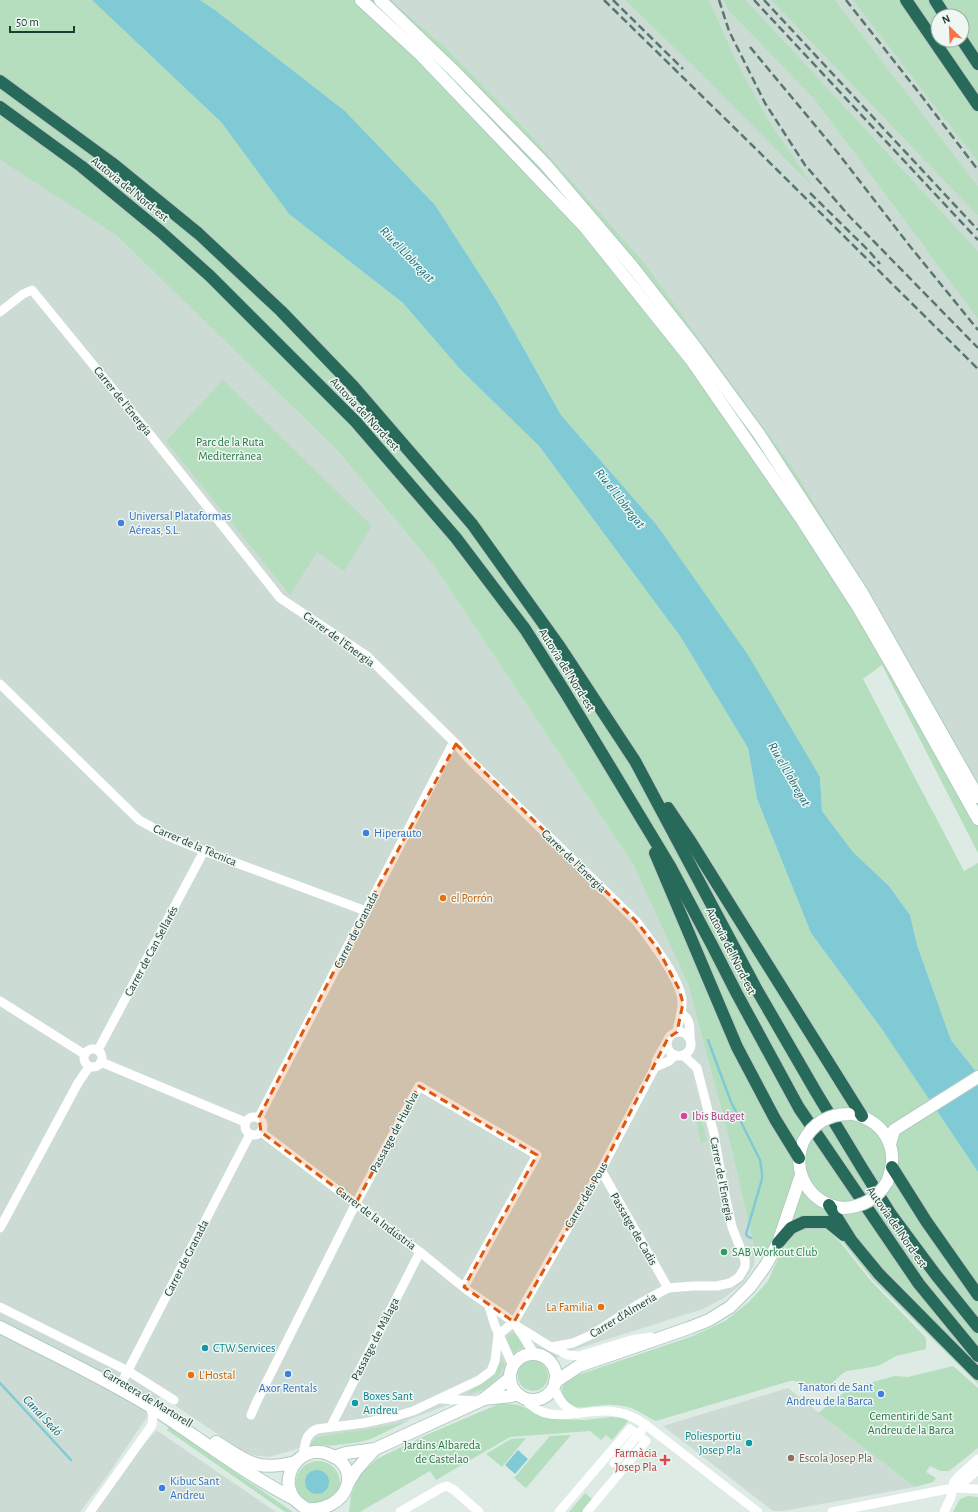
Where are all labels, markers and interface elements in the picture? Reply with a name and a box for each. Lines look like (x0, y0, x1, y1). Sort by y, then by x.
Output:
scale bar (10, 8, 74, 34)
north arrow (930, 8, 970, 48)
text: N (940, 13, 952, 26)
text: 50 m (16, 16, 39, 28)
street label: Autovia del Nord-est (89, 154, 171, 224)
water label: Riu el Llobregat (377, 225, 437, 286)
street label: Carrer de l'Energia (92, 364, 155, 438)
street label: Autovia del Nord-est (328, 375, 402, 453)
park label: Parc de la Ruta Mediterrànea (196, 436, 264, 462)
water label: Riu el Llobregat (592, 467, 648, 532)
place label: Universal Plataformas Aéreas, S.L. (129, 510, 231, 536)
marker: Universal Plataformas Aéreas, S.L. (116, 518, 126, 528)
street label: Carrer de l'Energia (301, 609, 377, 669)
street label: Autovia del Nord-est (537, 626, 598, 714)
water label: Riu el Llobregat (765, 740, 813, 810)
street label: Carrer de la Tècnica (152, 822, 239, 868)
place label: Hiperauto (374, 827, 422, 839)
street label: Carrer de l'Energia (539, 827, 609, 895)
marker: Hiperauto (361, 828, 371, 838)
street label: Carrer de Granada (332, 889, 381, 970)
place label: el Porrón (451, 892, 493, 904)
marker: el Porrón (438, 893, 448, 903)
street label: Carrer de Can Sellarés (122, 904, 180, 998)
street label: Autovia del Nord-est (704, 906, 758, 997)
street label: Passatge de Huelva (368, 1089, 421, 1174)
place label: Ibis Budget (692, 1110, 745, 1122)
marker: Ibis Budget (679, 1111, 689, 1121)
street label: Carrer de l'Energia (708, 1136, 736, 1222)
street label: Carrer dels Pous (562, 1160, 610, 1230)
street label: Carrer de la Indústria (334, 1184, 419, 1252)
street label: Autovia del Nord-est (865, 1184, 929, 1270)
street label: Passatge de Cadis (608, 1191, 660, 1267)
street label: Carrer de Granada (162, 1217, 211, 1298)
place label: SAB Workout Club (732, 1246, 817, 1258)
marker: SAB Workout Club (719, 1247, 729, 1257)
street label: Carrer d'Almeria (587, 1290, 659, 1340)
street label: Passatge de Màlaga (349, 1295, 401, 1382)
place label: La Familia (546, 1301, 593, 1313)
marker: La Familia (596, 1302, 606, 1312)
place label: CTW Services (213, 1342, 275, 1354)
marker: CTW Services (200, 1343, 210, 1353)
street label: Carretera de Martorell (101, 1366, 195, 1430)
place label: L'Hostal (199, 1369, 235, 1381)
marker: Axor Rentals (283, 1369, 293, 1379)
marker: L'Hostal (186, 1370, 196, 1380)
place label: Tanatori de Sant Andreu de la Barca (786, 1381, 873, 1407)
place label: Axor Rentals (259, 1382, 317, 1394)
marker: Tanatori de Sant Andreu de la Barca (876, 1389, 886, 1399)
place label: Boxes Sant Andreu (363, 1390, 413, 1416)
water label: Canal Sedó (20, 1393, 64, 1439)
marker: Boxes Sant Andreu (350, 1398, 360, 1408)
park label: Cementiri de Sant Andreu de la Barca (868, 1410, 955, 1436)
place label: Poliesportiu Josep Pla (685, 1430, 741, 1456)
marker: Poliesportiu Josep Pla (744, 1438, 754, 1448)
park label: Jardins Albareda de Castelao (403, 1439, 481, 1465)
place label: Farmàcia Josep Pla (615, 1447, 657, 1473)
place label: Escola Josep Pla (799, 1452, 873, 1464)
marker: Escola Josep Pla (786, 1453, 796, 1463)
marker: Farmàcia Josep Pla (660, 1455, 670, 1465)
place label: Kibuc Sant Andreu (170, 1475, 219, 1501)
marker: Kibuc Sant Andreu (157, 1483, 167, 1493)

